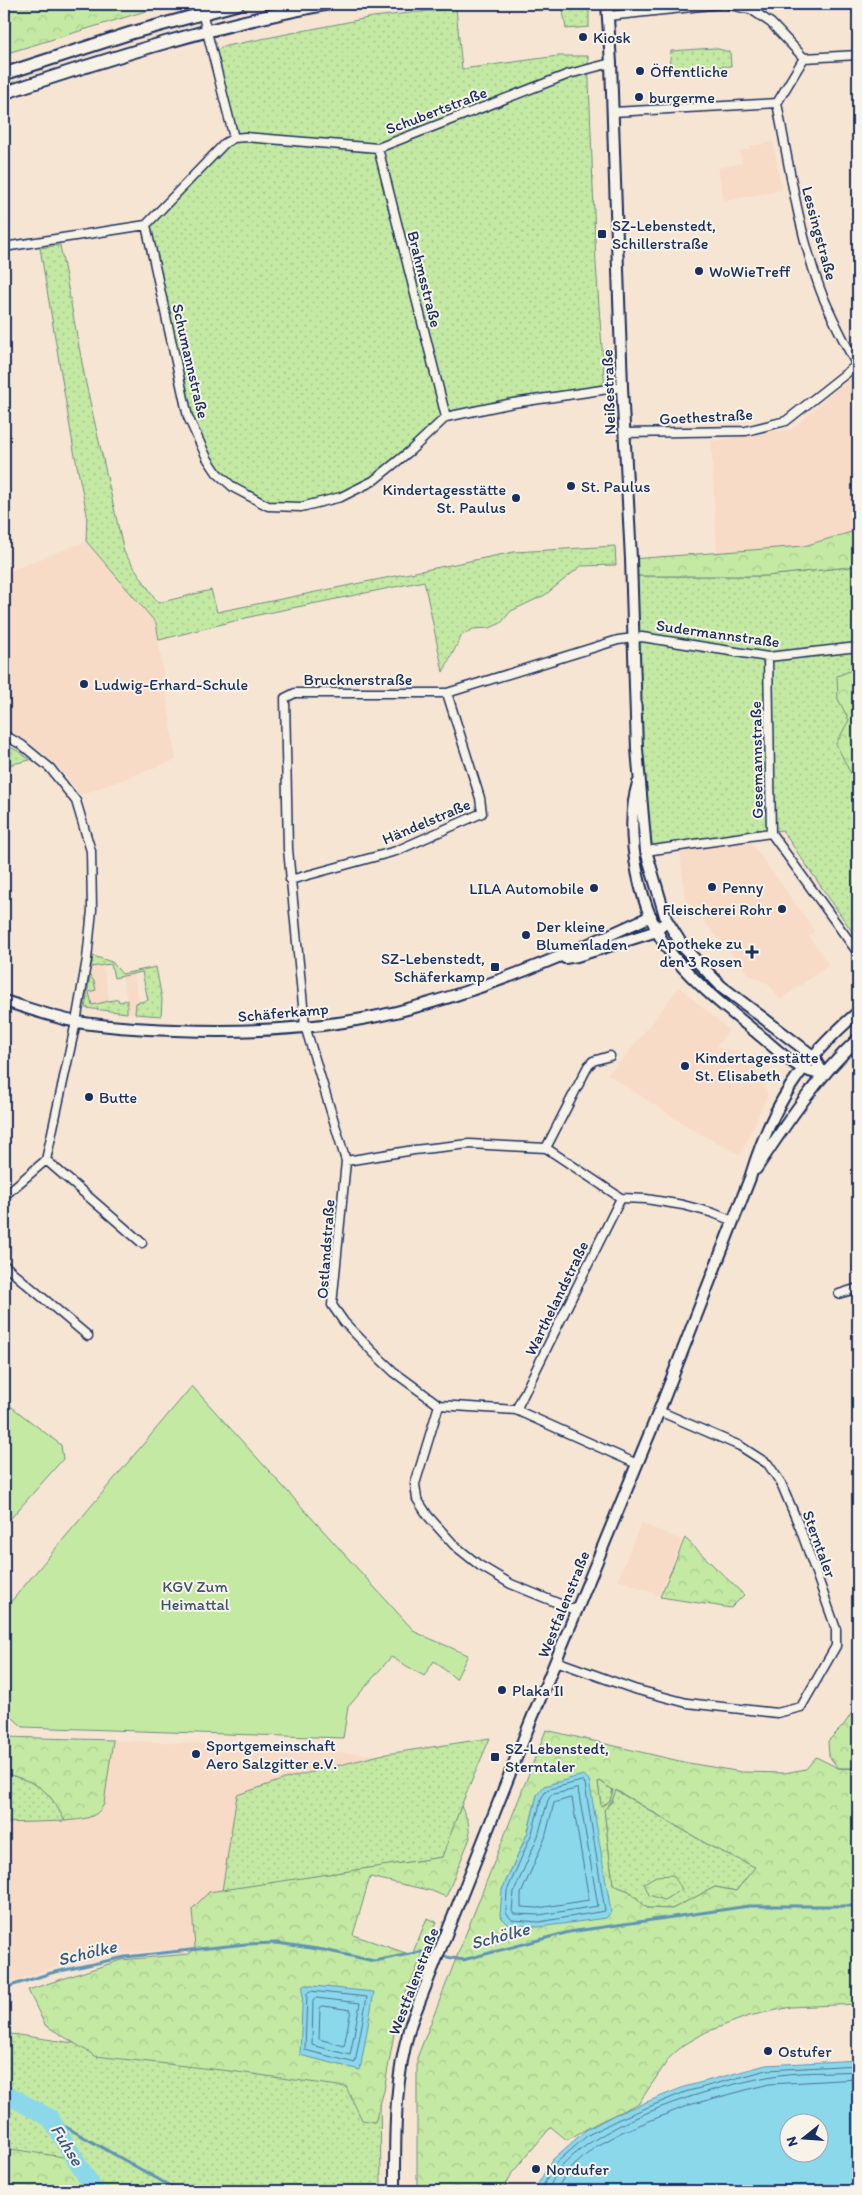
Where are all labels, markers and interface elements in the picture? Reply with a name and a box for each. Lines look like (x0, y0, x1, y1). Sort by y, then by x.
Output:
place label: Kiosk (593, 28, 631, 47)
marker: Kiosk (577, 31, 589, 43)
place label: Öffentliche (650, 62, 728, 81)
marker: Öffentliche (634, 65, 646, 77)
street label: Schubertstraße (383, 82, 489, 138)
place label: burgerme (649, 88, 715, 107)
marker: burgerme (633, 91, 645, 103)
street label: Lessingstraße (798, 184, 841, 282)
place label: SZ-Lebenstedt, Schillerstraße (612, 216, 716, 253)
marker: SZ-Lebenstedt, Schillerstraße (596, 228, 608, 240)
street label: Brahmsstraße (403, 229, 446, 329)
place label: WoWieTreff (709, 262, 791, 281)
marker: WoWieTreff (693, 265, 705, 277)
street label: Schumannstraße (168, 302, 213, 420)
street label: Neißestraße (598, 349, 619, 435)
street label: Goethestraße (659, 405, 753, 428)
place label: St. Paulus (581, 477, 650, 496)
place label: Kindertagesstätte St. Paulus (382, 480, 506, 517)
marker: St. Paulus (565, 480, 577, 492)
marker: Kindertagesstätte St. Paulus (510, 492, 522, 504)
street label: Sudermannstraße (655, 615, 781, 652)
street label: Brucknerstraße (304, 670, 412, 689)
place label: Ludwig-Erhard-Schule (94, 675, 248, 694)
marker: Ludwig-Erhard-Schule (78, 678, 90, 690)
street label: Gesemannstraße (746, 701, 767, 819)
street label: Händelstraße (379, 794, 473, 849)
place label: Penny (722, 878, 764, 897)
place label: LILA Automobile (469, 879, 584, 898)
marker: Penny (706, 881, 718, 893)
marker: LILA Automobile (588, 882, 600, 894)
place label: Fleischerei Rohr (663, 900, 773, 919)
marker: Fleischerei Rohr (776, 903, 788, 915)
place label: Der kleine Blumenladen (536, 917, 627, 954)
marker: Der kleine Blumenladen (520, 929, 532, 941)
place label: Apotheke zu den 3 Rosen (657, 934, 742, 971)
marker: Apotheke zu den 3 Rosen (746, 946, 758, 958)
place label: SZ-Lebenstedt, Schäferkamp (381, 949, 485, 986)
marker: SZ-Lebenstedt, Schäferkamp (489, 961, 501, 973)
street label: Schäferkamp (237, 999, 329, 1026)
place label: Kindertagesstätte St. Elisabeth (695, 1048, 819, 1085)
marker: Kindertagesstätte St. Elisabeth (679, 1060, 691, 1072)
place label: Butte (99, 1088, 137, 1107)
marker: Butte (83, 1091, 95, 1103)
street label: Ostlandstraße (313, 1198, 338, 1299)
street label: Warthelandstraße (520, 1238, 592, 1359)
street label: Sterntaler (799, 1508, 841, 1581)
street label: Westfalenstraße (533, 1548, 594, 1660)
park label: KGV Zum Heimattal (161, 1577, 230, 1614)
place label: Plaka II (512, 1681, 564, 1700)
marker: Plaka II (496, 1684, 508, 1696)
place label: Sportgemeinschaft Aero Salzgitter e.V. (206, 1736, 337, 1773)
place label: SZ-Lebenstedt, Sterntaler (505, 1739, 609, 1776)
marker: Sportgemeinschaft Aero Salzgitter e.V. (190, 1748, 202, 1760)
marker: SZ-Lebenstedt, Sterntaler (489, 1751, 501, 1763)
water label: Schölke (468, 1917, 533, 1954)
street label: Westfalenstraße (384, 1925, 443, 2038)
water label: Schölke (55, 1935, 120, 1971)
place label: Ostufer (778, 2042, 832, 2061)
marker: Ostufer (762, 2045, 774, 2057)
north arrow (780, 2112, 830, 2162)
water label: Fuhse (46, 2120, 89, 2171)
text: N (783, 2135, 802, 2149)
place label: Nordufer (546, 2160, 609, 2179)
marker: Nordufer (530, 2163, 542, 2175)

